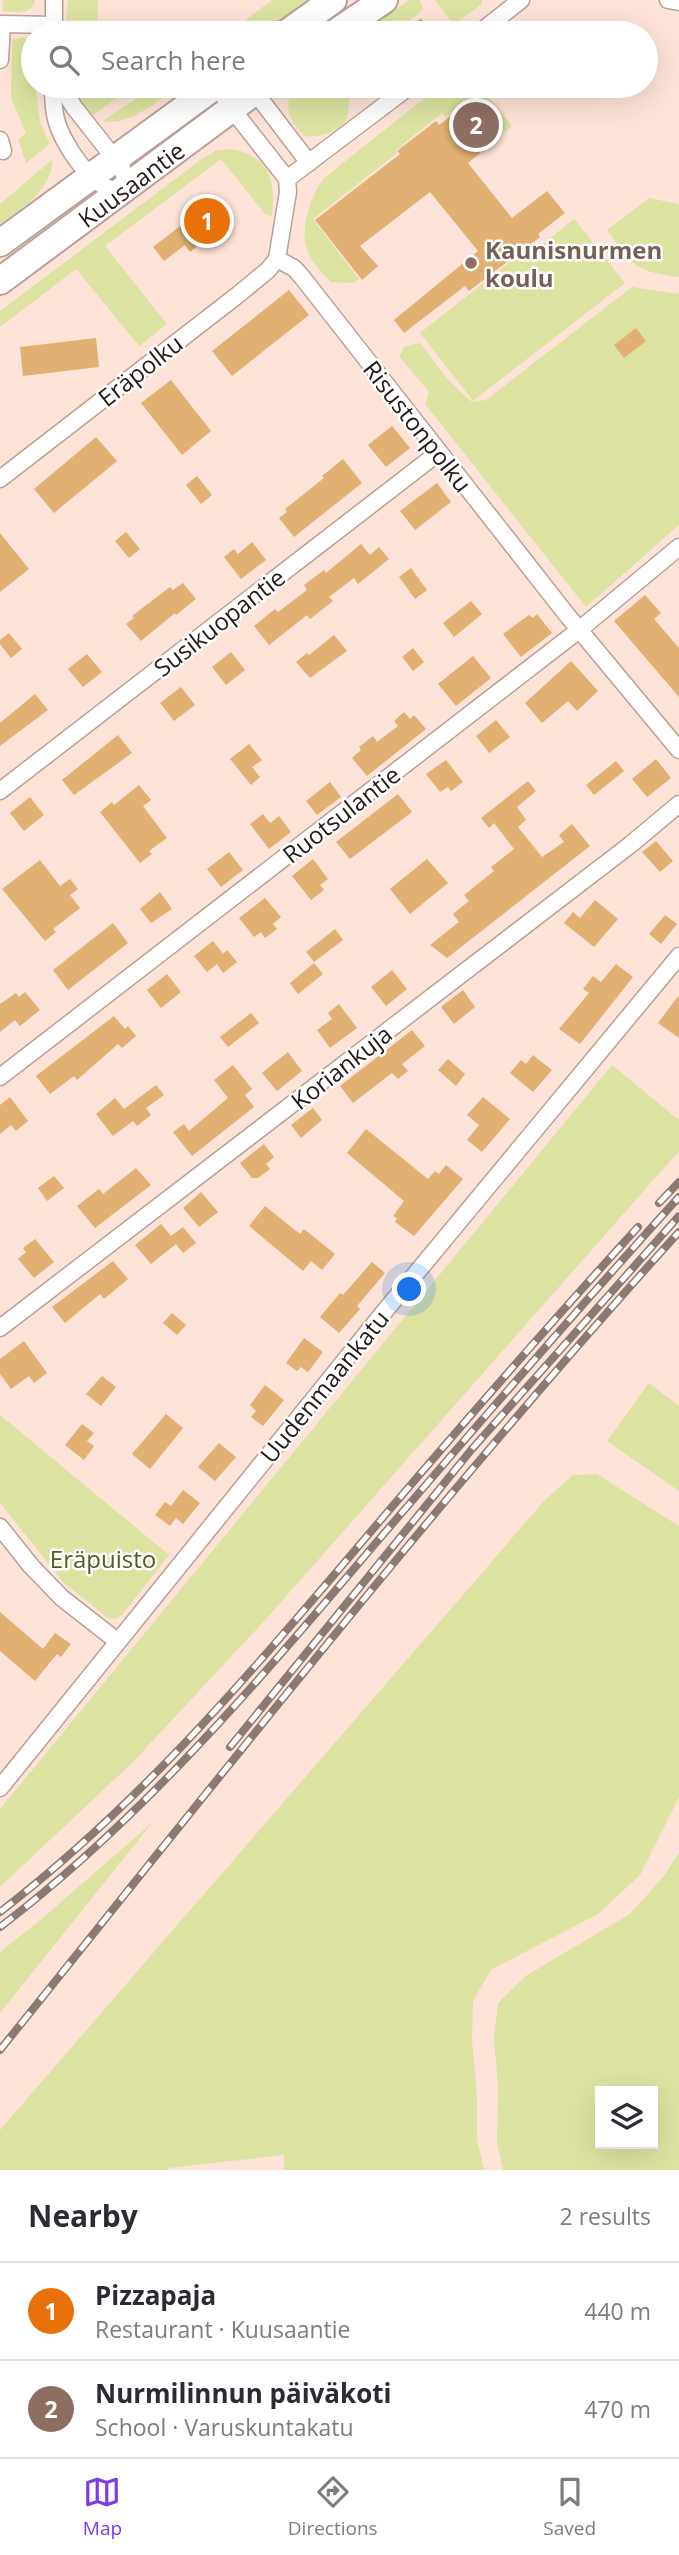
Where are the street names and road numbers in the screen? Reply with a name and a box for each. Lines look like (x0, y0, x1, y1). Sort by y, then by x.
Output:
street label: Kuusaantie (71, 133, 191, 234)
street label: Eräpolku (91, 327, 189, 413)
street label: Risustonpolku (356, 353, 480, 499)
street label: Susikuopantie (147, 560, 291, 684)
street label: Ruotsulantie (275, 758, 407, 870)
street label: Koriankuja (284, 1017, 398, 1117)
street label: Uudenmaankatu (252, 1303, 396, 1469)

